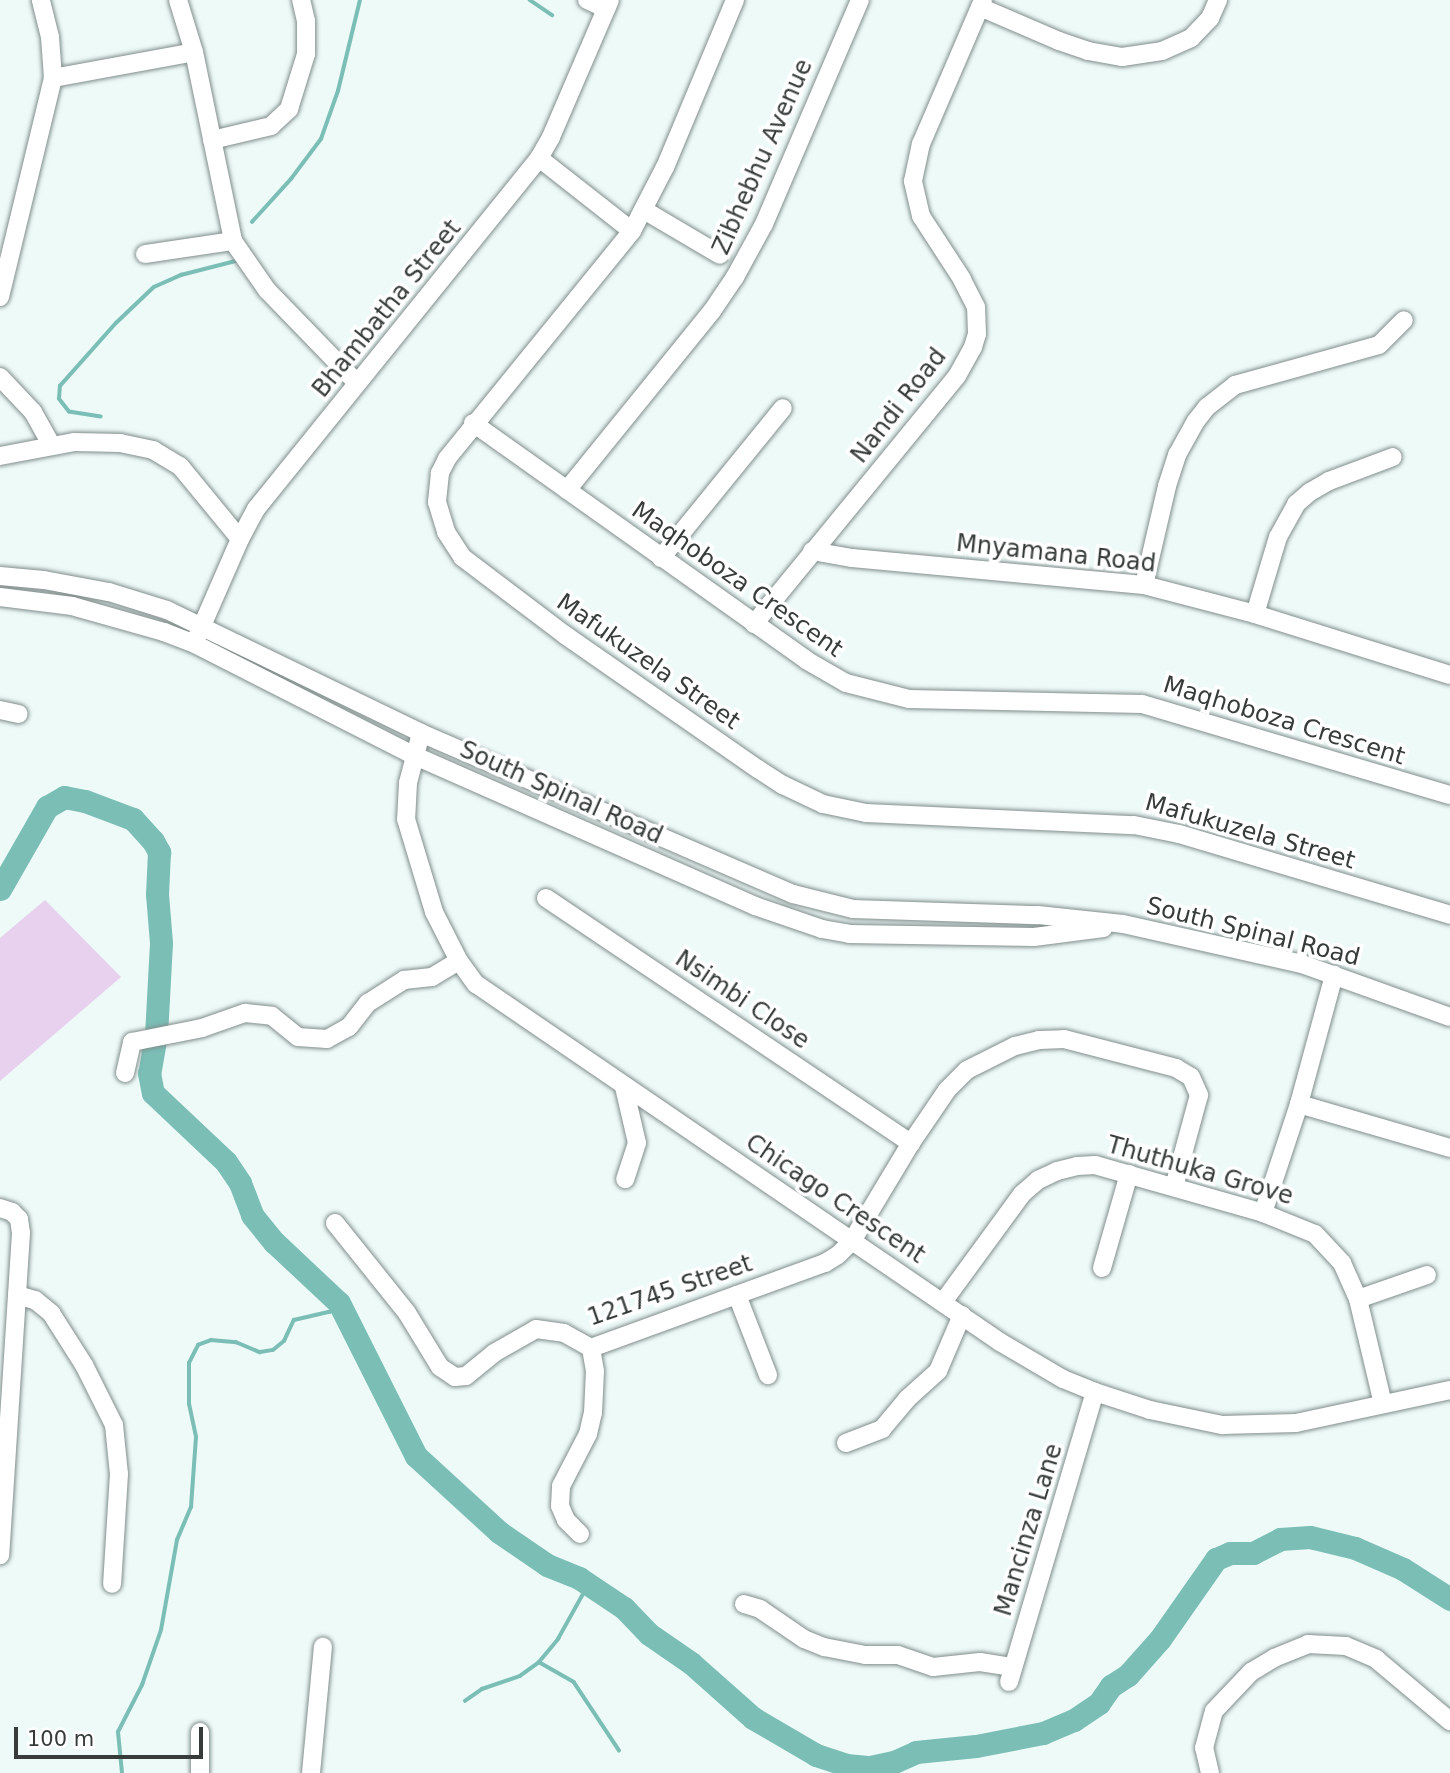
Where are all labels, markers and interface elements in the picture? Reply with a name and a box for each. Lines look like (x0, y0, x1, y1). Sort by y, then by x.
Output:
street label: Zibhebhu Avenue (707, 55, 819, 259)
street label: Bhambatha Street (307, 215, 467, 403)
street label: Nandi Road (845, 343, 953, 469)
street label: Maqhoboza Crescent (626, 496, 848, 664)
street label: Mnyamana Road (955, 529, 1157, 579)
street label: Mafukuzela Street (551, 588, 745, 736)
street label: Maqhoboza Crescent (1160, 670, 1408, 772)
street label: South Spinal Road (455, 735, 667, 851)
street label: Mafukuzela Street (1142, 788, 1358, 876)
street label: South Spinal Road (1143, 892, 1363, 972)
street label: Nsimbi Close (670, 945, 814, 1055)
street label: Chicago Crescent (740, 1128, 930, 1270)
street label: Thuthuka Grove (1104, 1131, 1296, 1211)
street label: 121745 Street (584, 1249, 756, 1333)
street label: Mancinza Lane (989, 1440, 1069, 1620)
scale bar (18, 1714, 206, 1758)
text: 100 m (27, 1727, 94, 1751)

